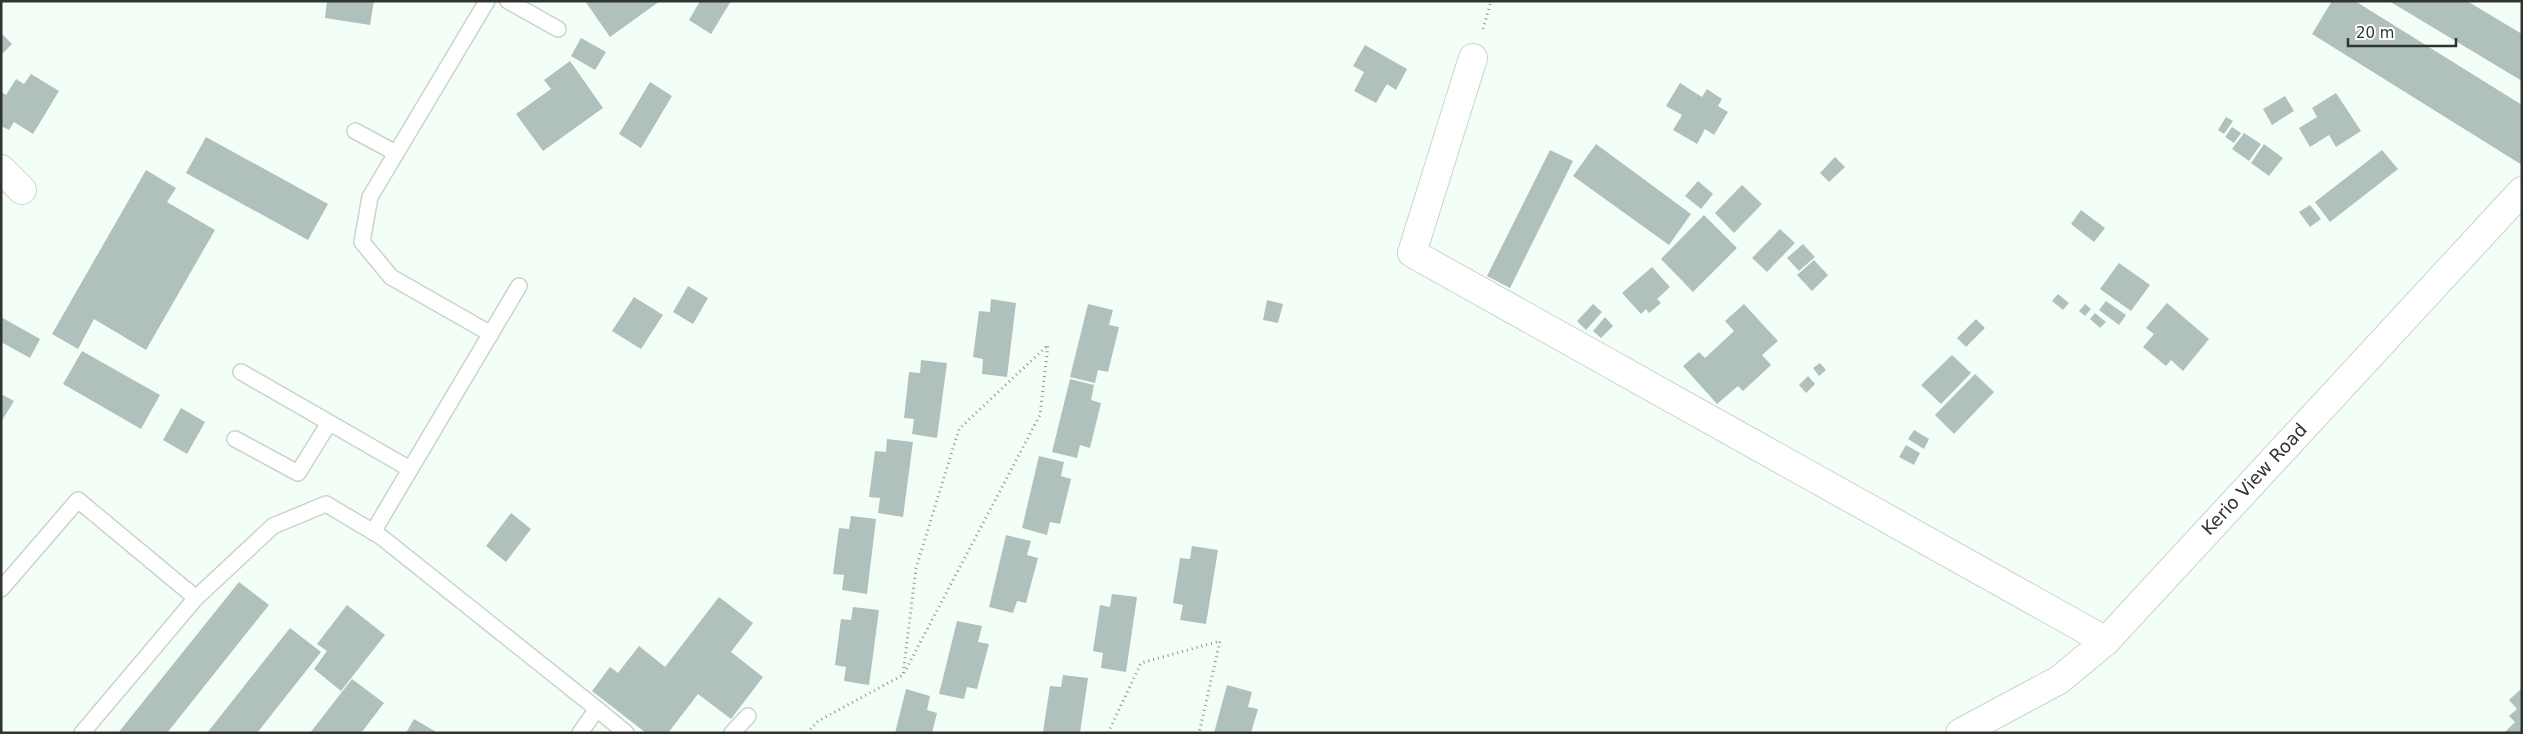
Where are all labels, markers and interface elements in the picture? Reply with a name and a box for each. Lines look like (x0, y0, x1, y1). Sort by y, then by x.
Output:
scale bar (2348, 15, 2456, 47)
text: 20 m (2356, 24, 2394, 42)
street label: Kerio View Road (2197, 419, 2311, 539)

